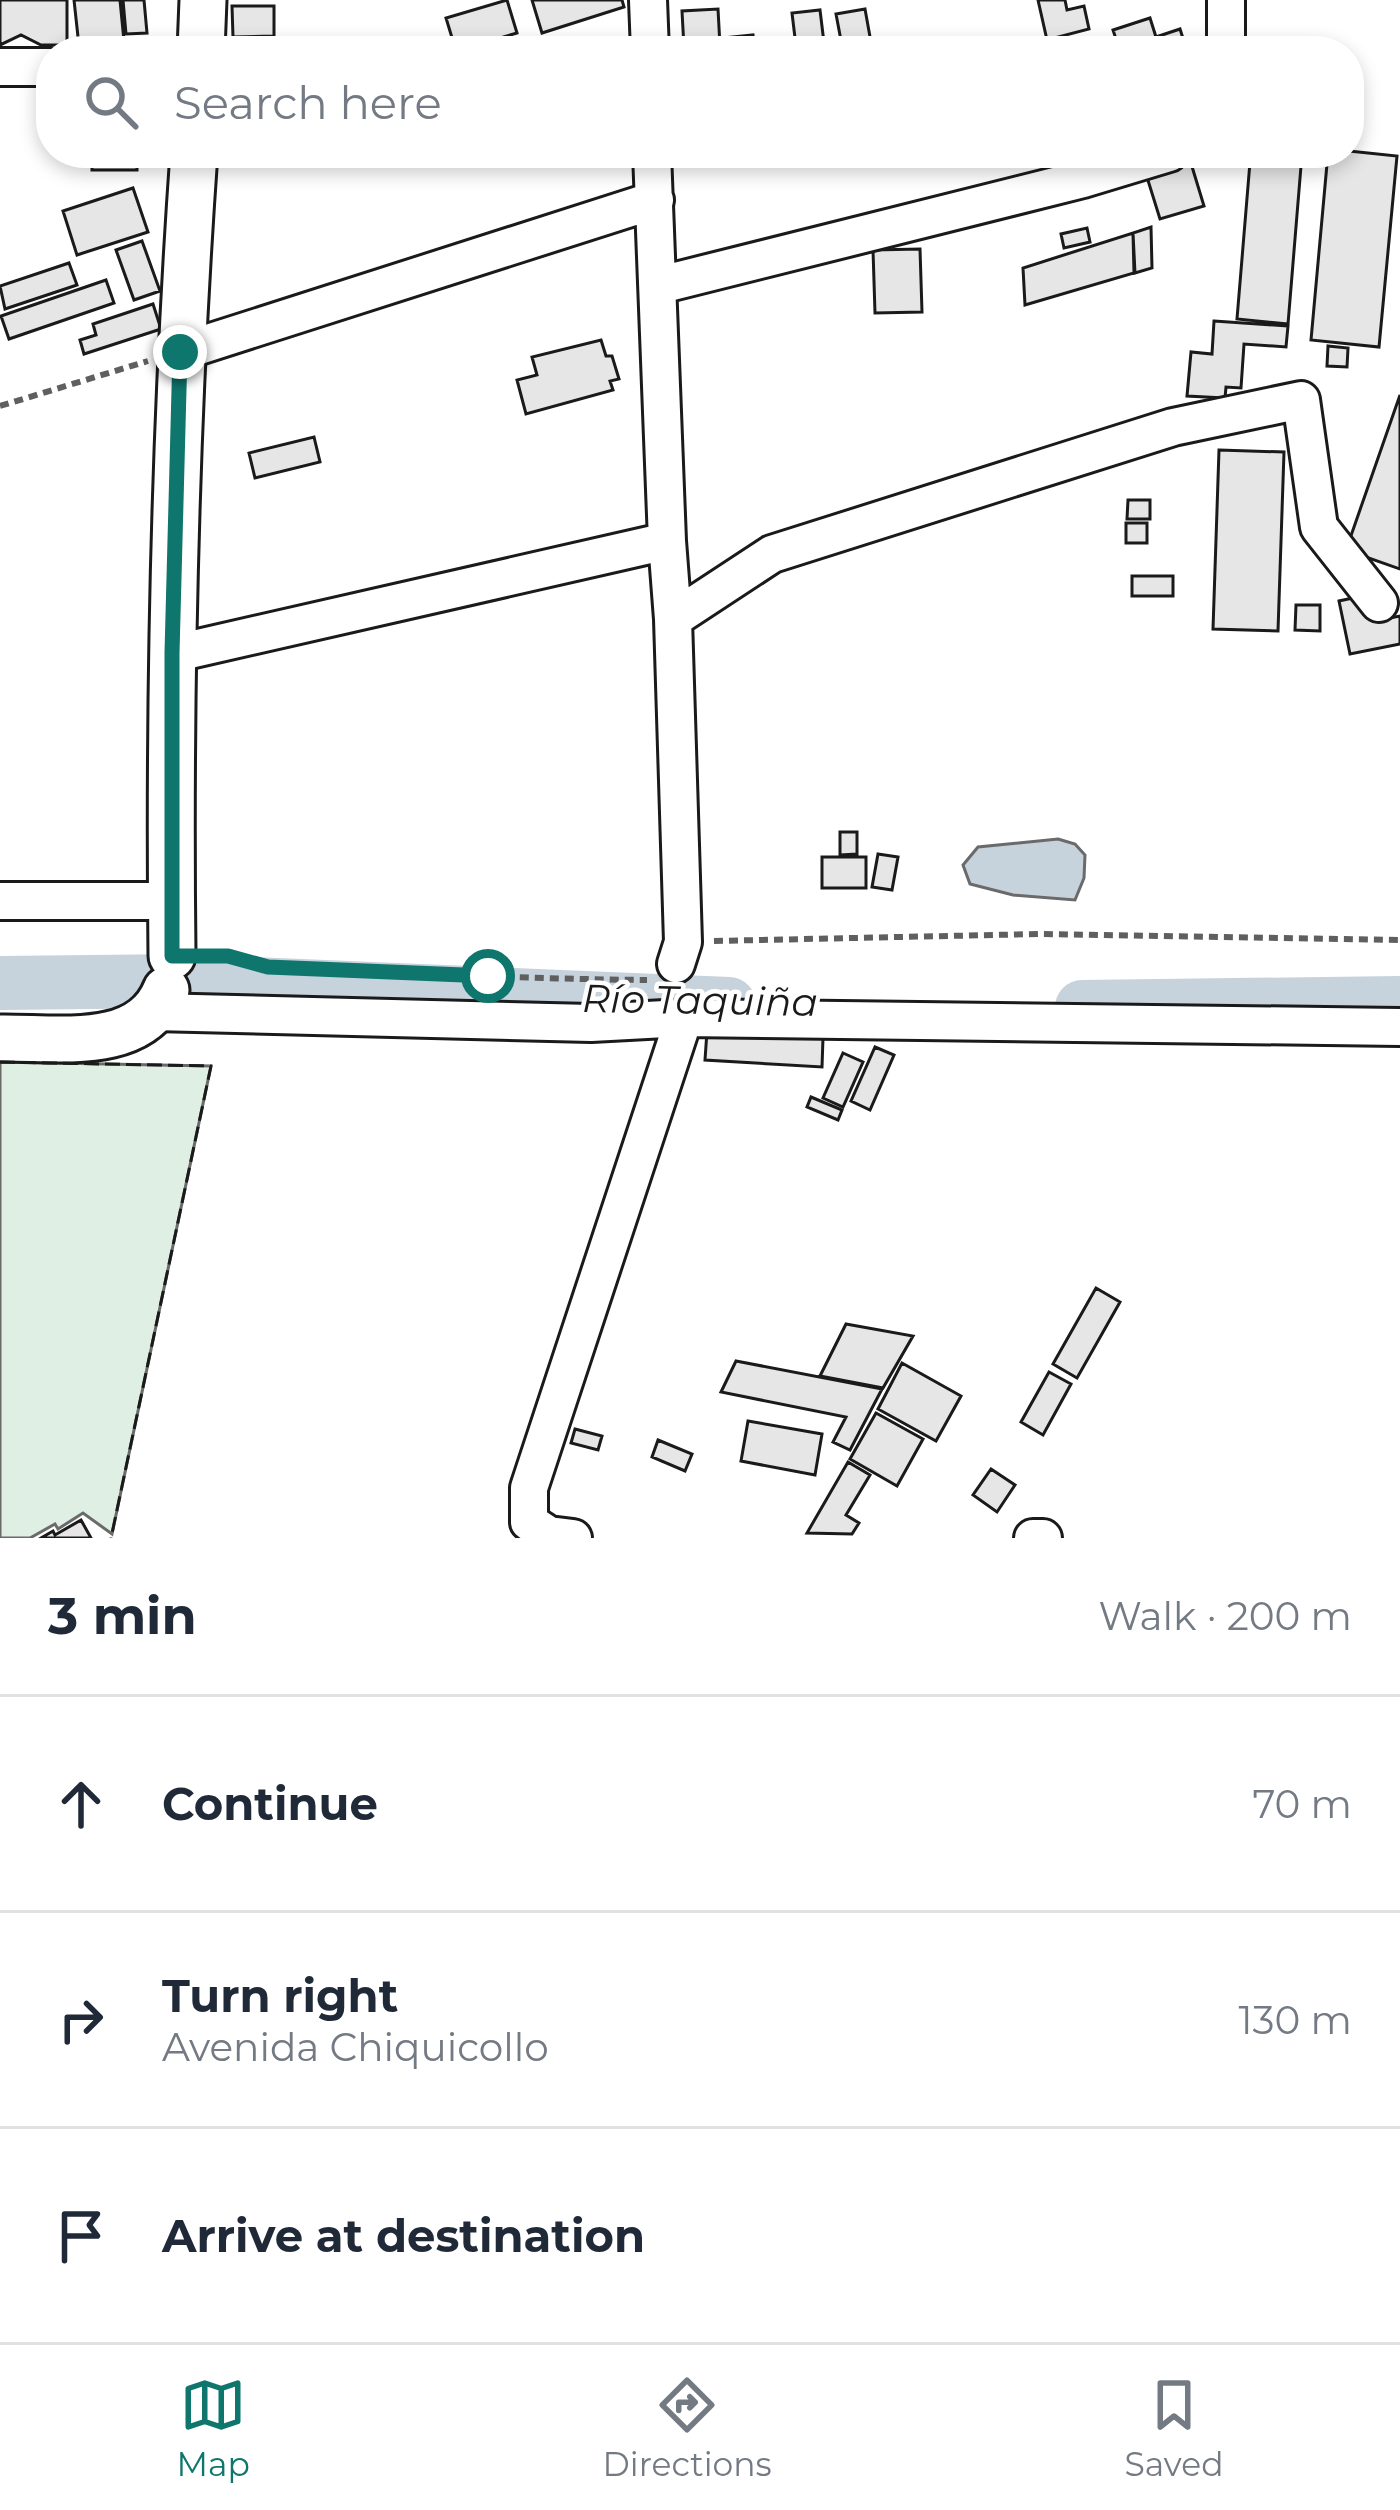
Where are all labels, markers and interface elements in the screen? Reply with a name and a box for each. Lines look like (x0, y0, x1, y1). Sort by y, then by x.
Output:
search box (36, 36, 1364, 168)
icon: search (78, 69, 144, 135)
text: Search here (174, 75, 442, 130)
route end (153, 325, 207, 379)
route start (461, 949, 515, 1003)
water label: Río Taquiña (582, 974, 818, 1026)
text: 3 min (48, 1585, 197, 1647)
text: Walk · 200 m (1098, 1592, 1352, 1640)
icon: ahead (48, 1771, 114, 1837)
text: Continue (162, 1776, 378, 1831)
text: 70 m (1252, 1780, 1352, 1828)
text: Turn right (162, 1968, 398, 2023)
icon: right (48, 1987, 114, 2053)
text: 130 m (1239, 1996, 1352, 2044)
text: Avenida Chiquicollo (162, 2023, 549, 2071)
icon: arrive (48, 2203, 114, 2269)
text: Arrive at destination (162, 2208, 645, 2263)
tab: Map (176, 2372, 250, 2484)
tab: Directions (603, 2372, 772, 2484)
tab: Saved (1124, 2372, 1224, 2484)

